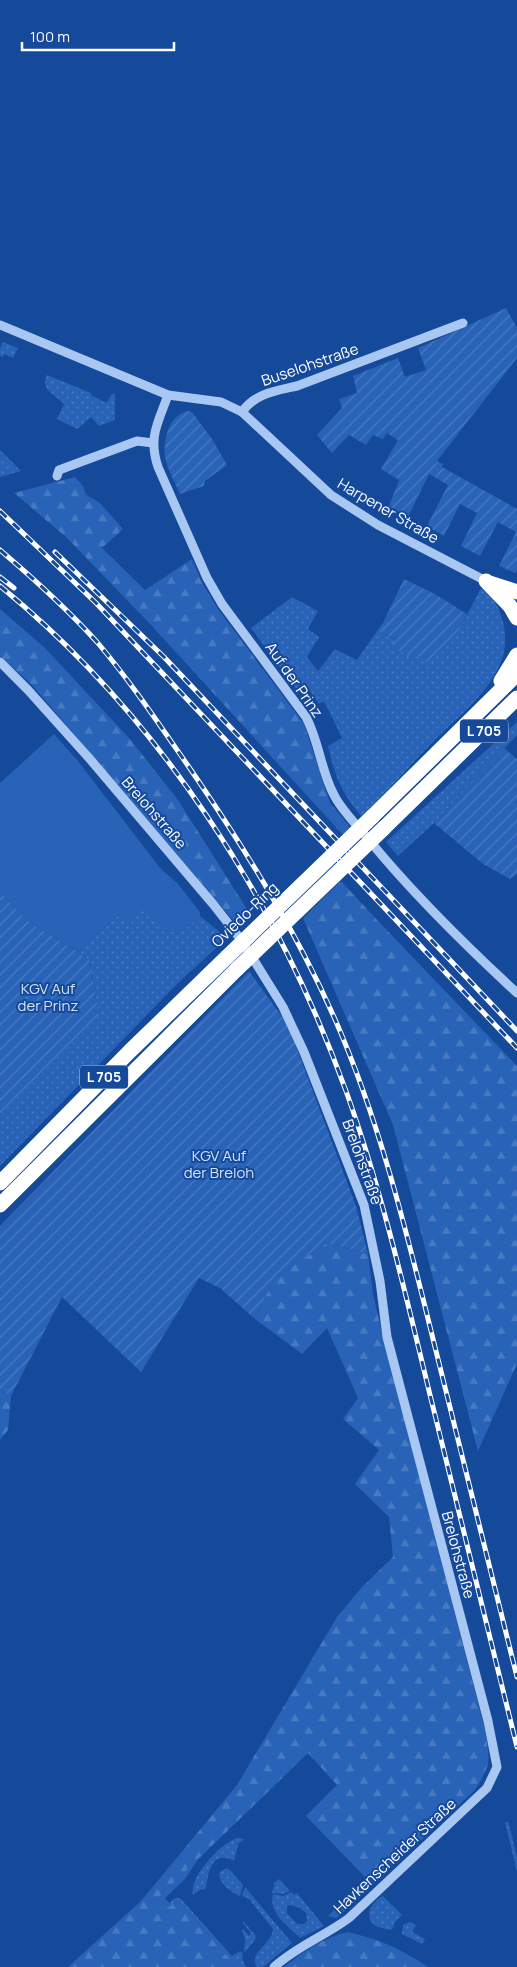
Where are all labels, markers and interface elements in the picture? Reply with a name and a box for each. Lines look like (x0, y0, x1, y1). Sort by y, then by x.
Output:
scale bar (22, 20, 175, 52)
text: 100 m (30, 26, 70, 47)
street label: Buselohstraße (259, 338, 361, 391)
street label: Harpener Straße (334, 473, 443, 548)
street label: Auf der Prinz (261, 638, 328, 722)
road number: L 705 (460, 719, 508, 742)
street label: Brelohstraße (117, 772, 192, 854)
street label: Oviedo-Ring (207, 877, 283, 952)
park label: KGV Auf der Prinz (18, 978, 78, 1016)
road number: L 705 (80, 1066, 128, 1088)
street label: Brelohstraße (337, 1116, 388, 1208)
park label: KGV Auf der Breloh (184, 1145, 254, 1183)
street label: Brelohstraße (437, 1509, 480, 1601)
street label: Havkenscheider Straße (329, 1793, 461, 1918)

